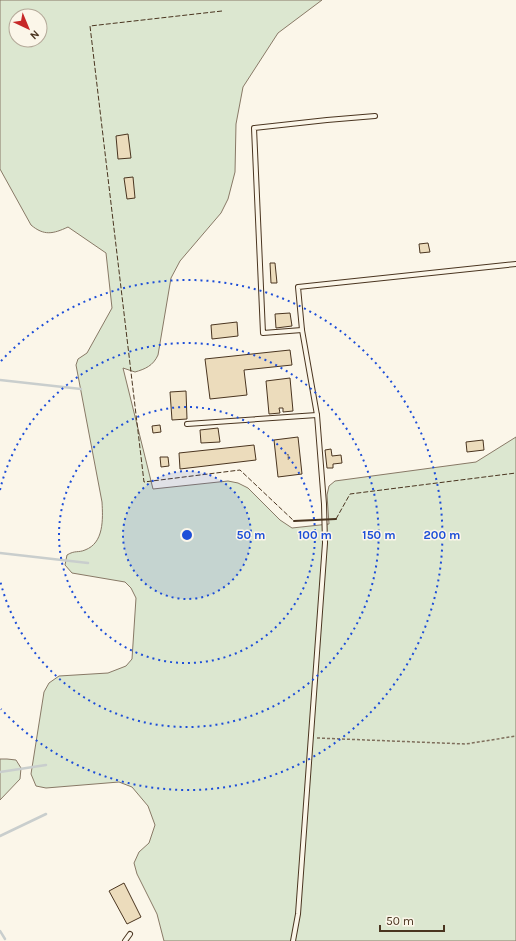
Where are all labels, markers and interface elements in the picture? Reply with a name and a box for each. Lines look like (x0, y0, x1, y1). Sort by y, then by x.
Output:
north arrow (8, 8, 48, 48)
text: N (27, 27, 42, 42)
house number: 1 (286, 451, 290, 463)
centre of rings (180, 528, 194, 542)
text: 50 m (237, 528, 266, 542)
text: 100 m (298, 528, 332, 542)
text: 150 m (362, 528, 396, 542)
text: 200 m (424, 528, 460, 542)
scale bar (380, 907, 444, 933)
text: 50 m (386, 914, 414, 928)

